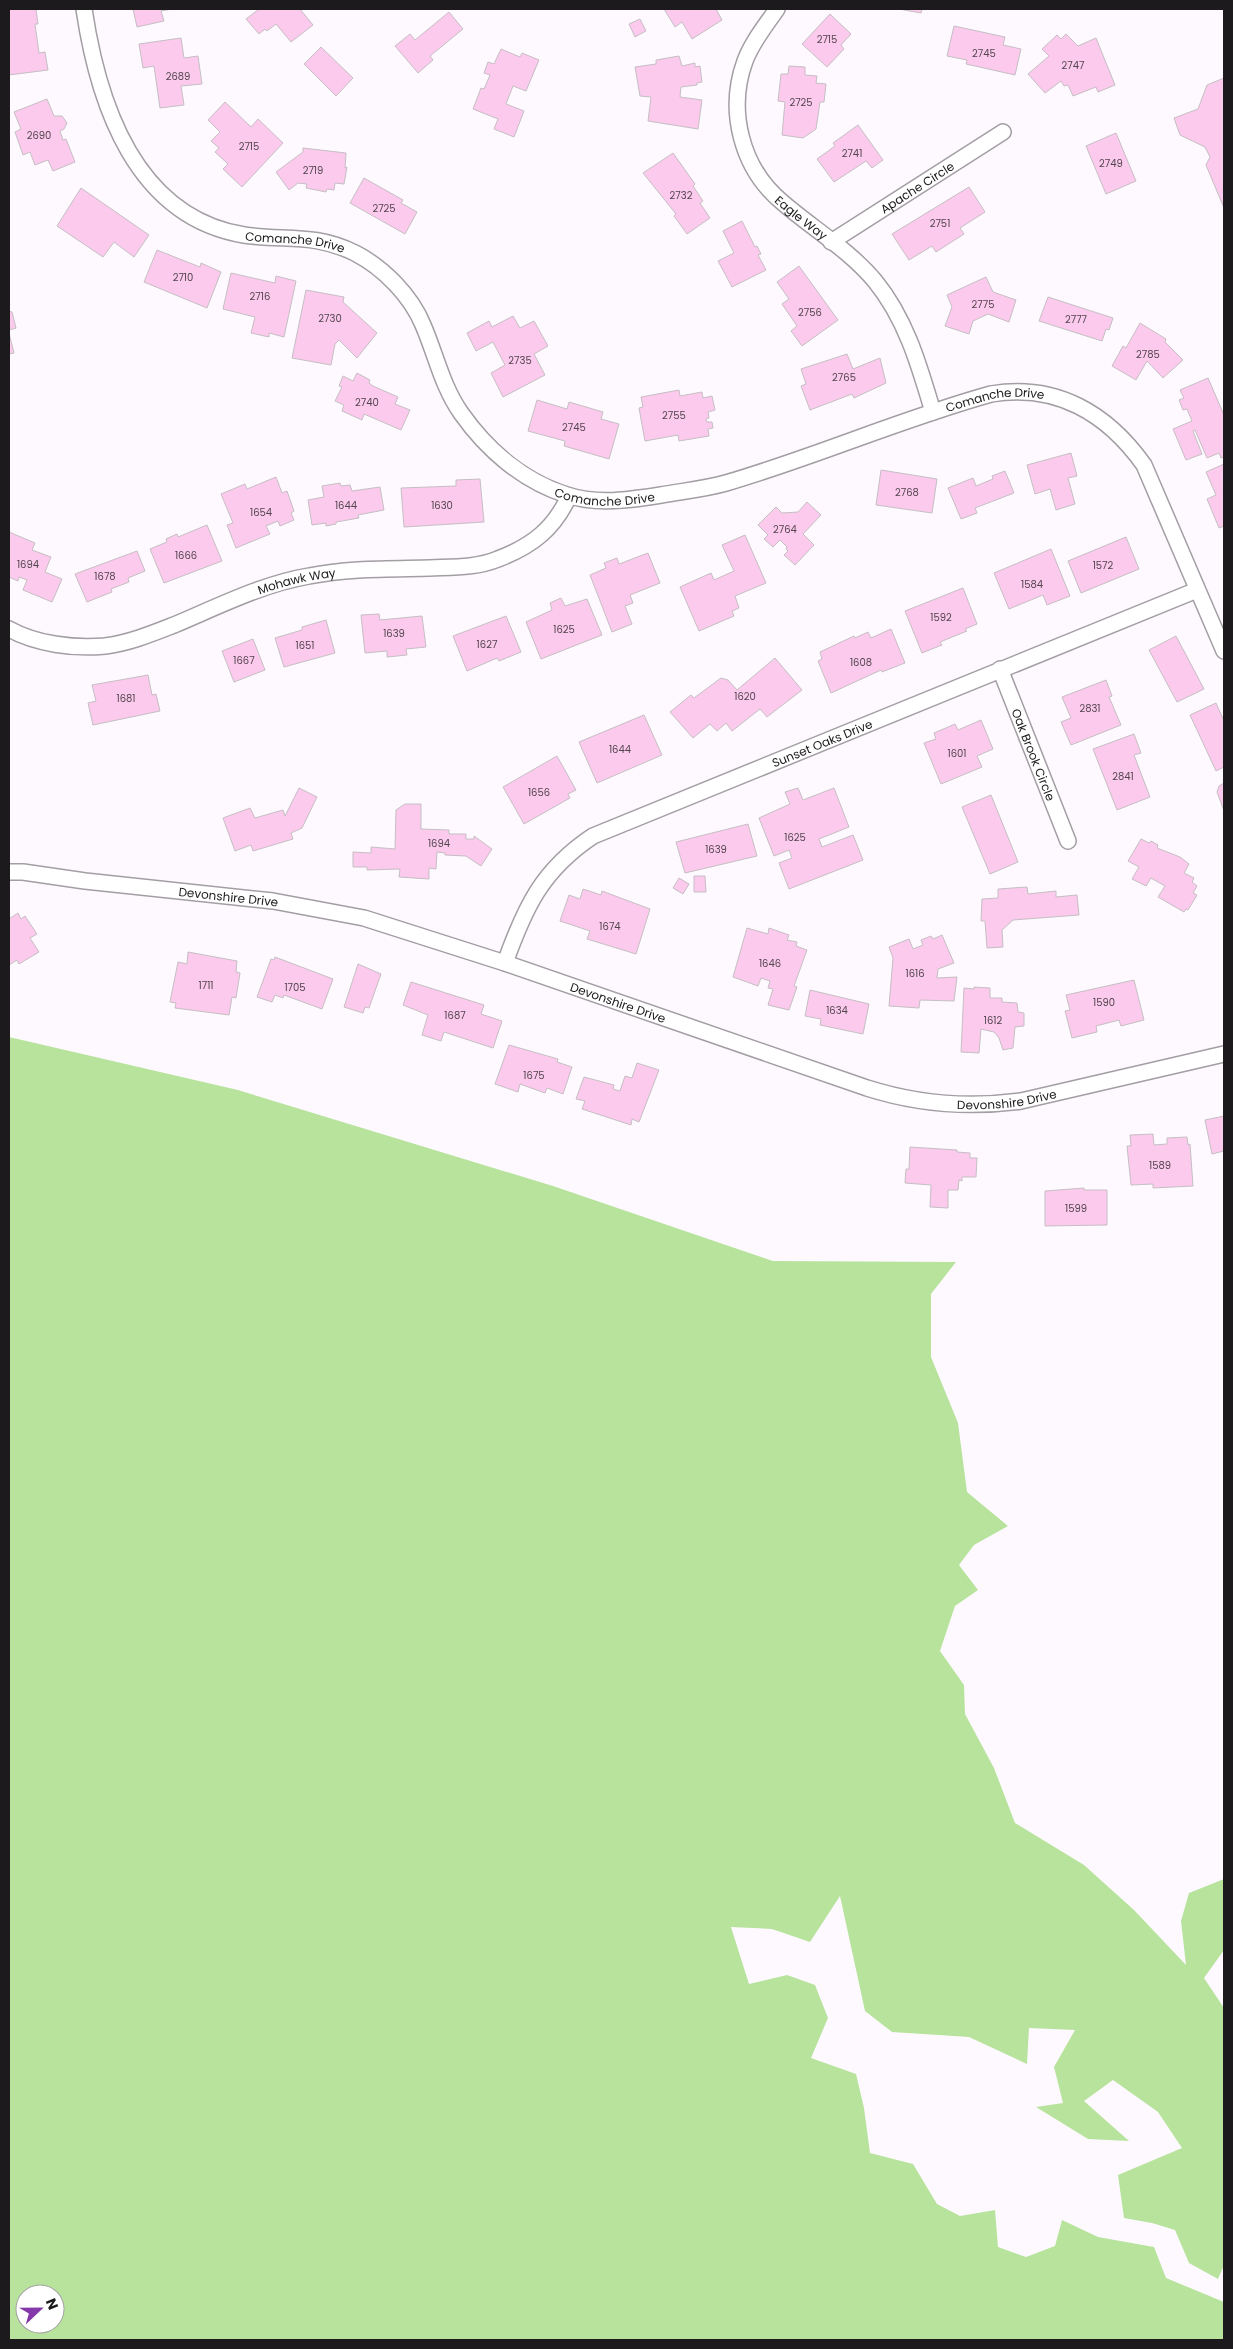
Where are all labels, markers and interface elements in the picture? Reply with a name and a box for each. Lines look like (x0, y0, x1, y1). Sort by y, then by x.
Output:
house number: 2715 (817, 32, 837, 47)
house number: 2745 (972, 46, 996, 61)
house number: 2747 (1062, 58, 1085, 73)
house number: 2689 (166, 69, 190, 84)
house number: 2725 (789, 95, 813, 110)
house number: 2690 (27, 128, 51, 143)
house number: 2715 (239, 139, 259, 154)
house number: 2741 (842, 146, 862, 161)
house number: 2749 (1099, 156, 1123, 171)
street label: Apache Circle (877, 157, 957, 217)
house number: 2719 (303, 163, 323, 178)
house number: 2732 (670, 188, 693, 203)
street label: Eagle Way (771, 191, 831, 243)
house number: 2725 (372, 201, 396, 216)
house number: 2751 (930, 216, 950, 231)
street label: Comanche Drive (244, 227, 348, 256)
house number: 2710 (173, 270, 193, 285)
house number: 2716 (250, 289, 270, 304)
house number: 2775 (972, 297, 994, 312)
house number: 2756 (798, 305, 822, 320)
house number: 2730 (318, 311, 342, 326)
house number: 2777 (1065, 312, 1088, 327)
house number: 2785 (1136, 347, 1160, 362)
house number: 2735 (508, 353, 532, 368)
house number: 2765 (832, 370, 856, 385)
street label: Comanche Drive (943, 383, 1046, 416)
house number: 2740 (355, 395, 379, 410)
house number: 2755 (662, 408, 686, 423)
house number: 2745 (562, 420, 586, 435)
street label: Comanche Drive (552, 483, 656, 509)
house number: 2768 (895, 485, 919, 500)
house number: 1644 (335, 498, 357, 513)
house number: 1630 (431, 498, 453, 513)
house number: 1654 (250, 505, 272, 520)
house number: 2764 (773, 522, 797, 537)
house number: 1666 (175, 548, 197, 563)
house number: 1694 (17, 557, 39, 572)
house number: 1572 (1093, 558, 1114, 573)
street label: Mohawk Way (255, 563, 337, 598)
house number: 1678 (94, 569, 116, 584)
house number: 1584 (1021, 577, 1043, 592)
house number: 1592 (930, 610, 952, 625)
house number: 1625 (553, 622, 575, 637)
house number: 1639 (383, 626, 405, 641)
house number: 1627 (477, 637, 498, 652)
house number: 1651 (295, 638, 315, 653)
house number: 1667 (233, 653, 255, 668)
house number: 1608 (850, 655, 872, 670)
house number: 1620 (734, 689, 756, 704)
house number: 1681 (116, 691, 136, 706)
house number: 2831 (1079, 701, 1101, 716)
street label: Oak Brook Circle (1008, 706, 1060, 803)
street label: Sunset Oaks Drive (769, 715, 875, 771)
house number: 1644 (609, 742, 631, 757)
house number: 1601 (947, 746, 967, 761)
house number: 2841 (1112, 769, 1134, 784)
house number: 1656 (528, 785, 550, 800)
house number: 1625 (784, 830, 806, 845)
house number: 1694 (428, 836, 450, 851)
house number: 1639 (705, 842, 727, 857)
street label: Devonshire Drive (178, 883, 280, 910)
house number: 1674 (599, 919, 621, 934)
house number: 1646 (759, 956, 781, 971)
house number: 1616 (905, 966, 925, 981)
house number: 1711 (198, 978, 214, 993)
street label: Devonshire Drive (568, 978, 668, 1026)
house number: 1705 (284, 980, 306, 995)
house number: 1590 (1093, 995, 1115, 1010)
house number: 1634 (826, 1003, 848, 1018)
house number: 1687 (444, 1008, 466, 1023)
house number: 1612 (984, 1013, 1003, 1028)
house number: 1675 (523, 1068, 545, 1083)
street label: Devonshire Drive (957, 1085, 1058, 1113)
house number: 1589 (1149, 1158, 1171, 1173)
house number: 1599 (1065, 1201, 1087, 1216)
north arrow (15, 2284, 65, 2334)
text: N (41, 2296, 63, 2313)

